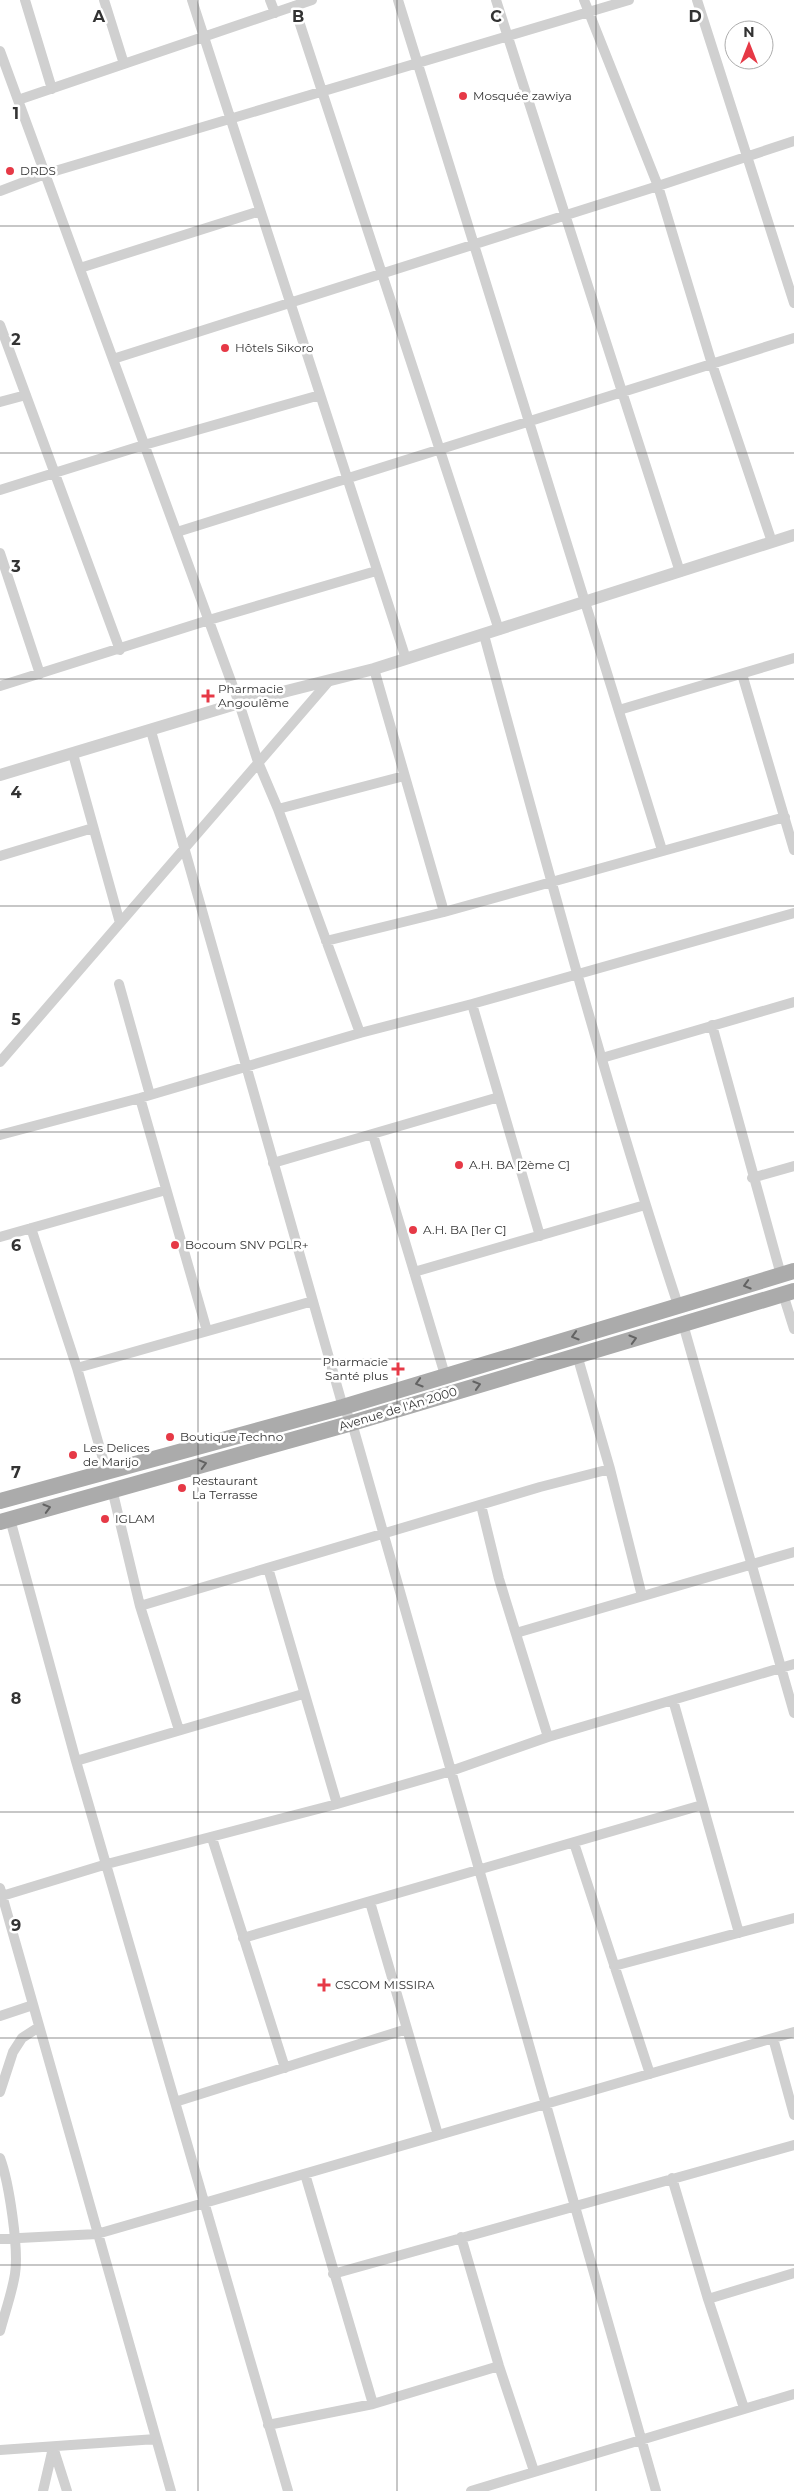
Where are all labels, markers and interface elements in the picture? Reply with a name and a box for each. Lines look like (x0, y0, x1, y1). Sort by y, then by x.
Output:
text: A (92, 7, 106, 26)
text: B (292, 7, 304, 26)
text: C (490, 7, 502, 26)
text: D (688, 7, 702, 26)
north arrow (724, 20, 774, 70)
text: N (743, 23, 755, 41)
place label: Mosquée zawiya (473, 88, 572, 103)
marker: Mosquée zawiya (457, 90, 469, 102)
text: 1 (13, 104, 19, 123)
place label: DRDS (20, 163, 56, 178)
marker: DRDS (4, 165, 16, 177)
text: 2 (11, 330, 21, 349)
place label: Hôtels Sikoro (235, 340, 314, 355)
marker: Hôtels Sikoro (219, 342, 231, 354)
text: 3 (10, 557, 21, 576)
place label: Pharmacie Angoulême (218, 681, 289, 710)
marker: Pharmacie Angoulême (202, 690, 214, 702)
text: 4 (10, 783, 22, 802)
text: 5 (11, 1010, 21, 1029)
place label: A.H. BA [2ème C] (469, 1157, 570, 1172)
marker: A.H. BA [2ème C] (453, 1159, 465, 1171)
place label: A.H. BA [1er C] (423, 1222, 507, 1237)
marker: A.H. BA [1er C] (407, 1224, 419, 1236)
text: 6 (11, 1236, 21, 1255)
place label: Bocoum SNV PGLR+ (185, 1237, 309, 1252)
marker: Bocoum SNV PGLR+ (169, 1239, 181, 1251)
one-way arrow (743, 1279, 752, 1290)
one-way arrow (571, 1331, 579, 1341)
one-way arrow (628, 1334, 636, 1344)
place label: Pharmacie Santé plus (323, 1354, 388, 1383)
marker: Pharmacie Santé plus (392, 1363, 404, 1375)
one-way arrow (415, 1378, 424, 1388)
one-way arrow (472, 1381, 481, 1391)
street label: Avenue de l'An 2000 (337, 1383, 459, 1434)
place label: Boutique Techno (180, 1429, 283, 1444)
marker: Boutique Techno (164, 1431, 176, 1443)
place label: Les Delices de Marijo (83, 1440, 150, 1469)
marker: Les Delices de Marijo (67, 1449, 79, 1461)
one-way arrow (199, 1459, 208, 1470)
text: 7 (11, 1463, 21, 1482)
place label: Restaurant La Terrasse (192, 1473, 258, 1502)
marker: Restaurant La Terrasse (176, 1482, 188, 1494)
one-way arrow (42, 1504, 50, 1514)
place label: IGLAM (115, 1511, 155, 1526)
marker: IGLAM (99, 1513, 111, 1525)
text: 8 (11, 1689, 21, 1708)
text: 9 (11, 1916, 21, 1935)
place label: CSCOM MISSIRA (335, 1977, 435, 1992)
marker: CSCOM MISSIRA (317, 1978, 331, 1992)

